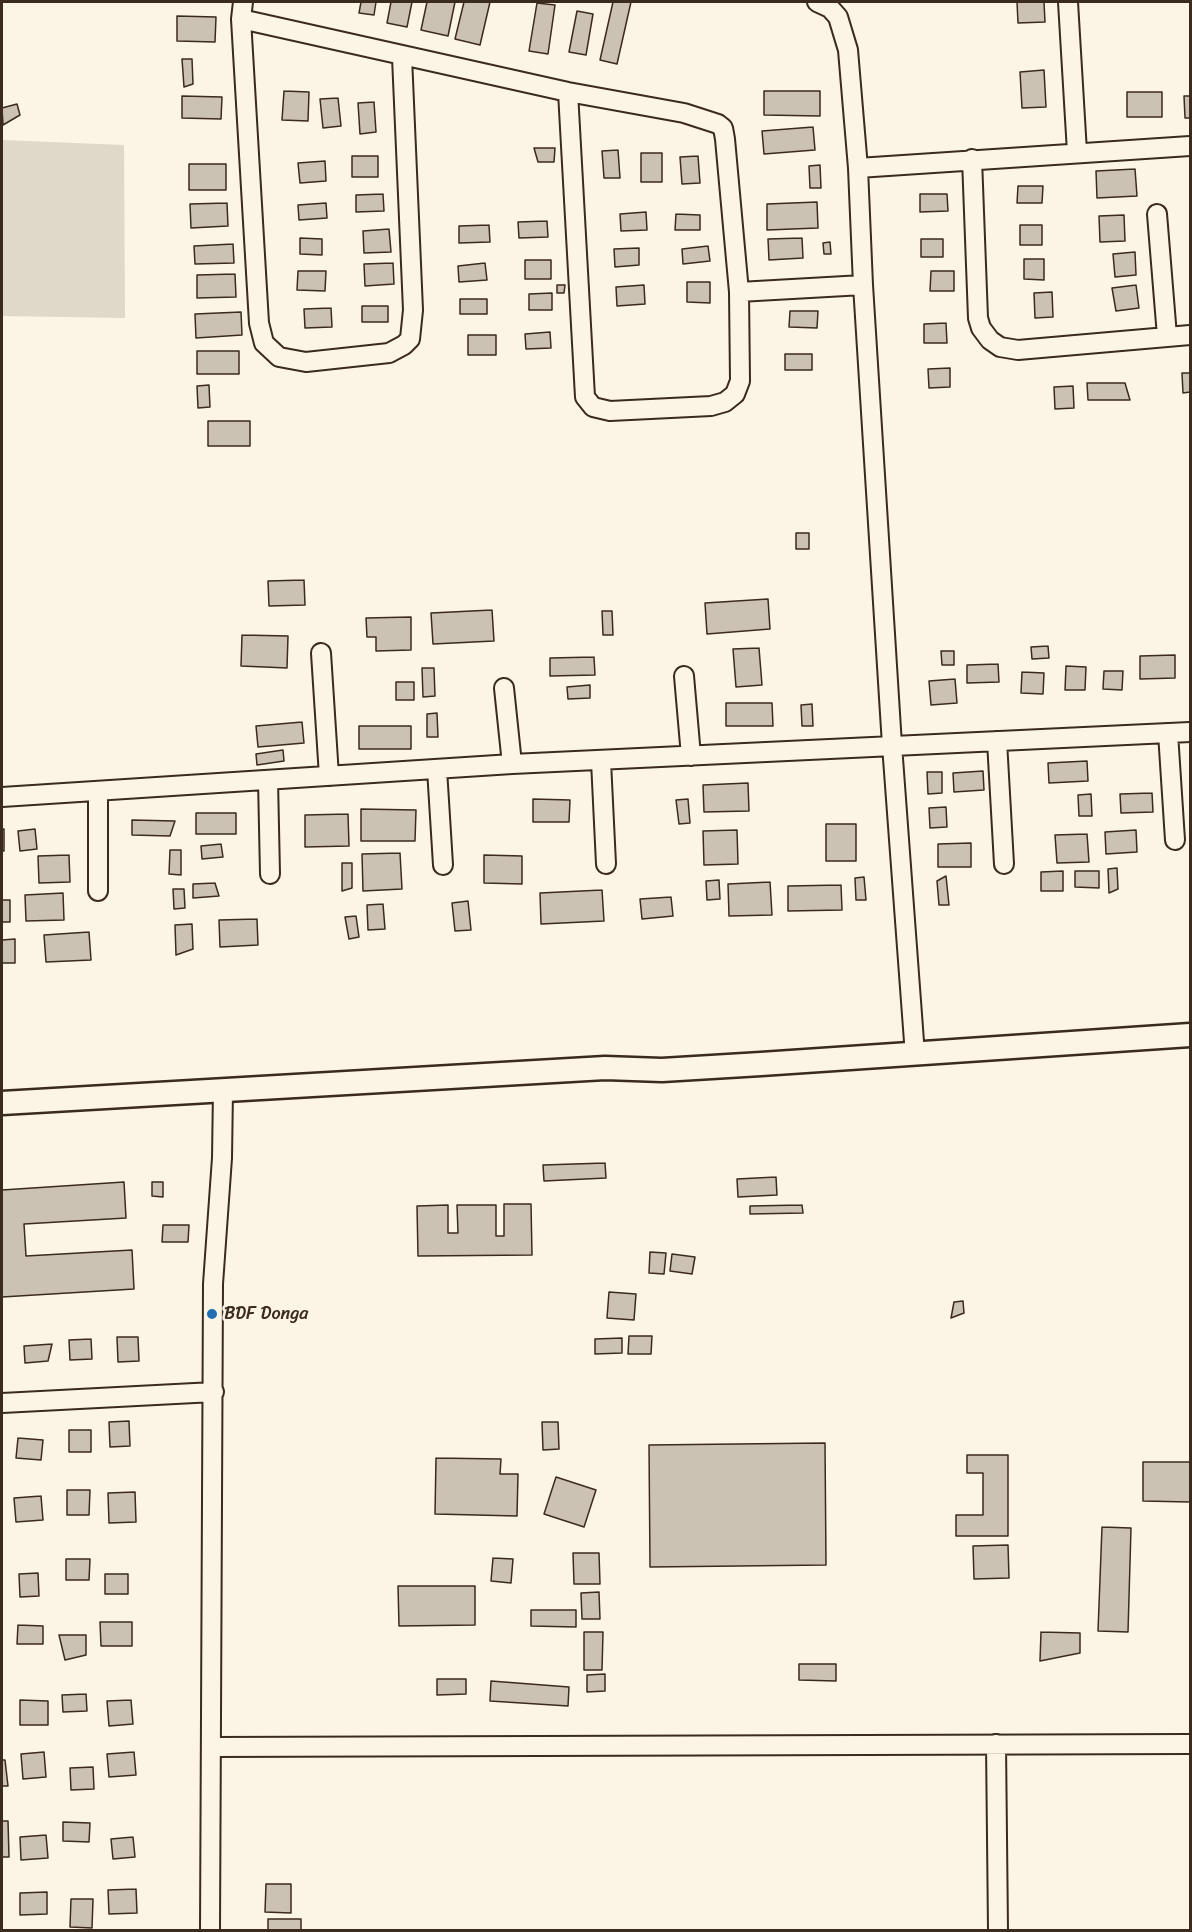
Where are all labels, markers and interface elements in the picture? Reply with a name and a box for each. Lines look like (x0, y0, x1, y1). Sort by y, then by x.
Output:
place label: BDF Donga (224, 1303, 308, 1325)
marker: BDF Donga (205, 1307, 219, 1321)

